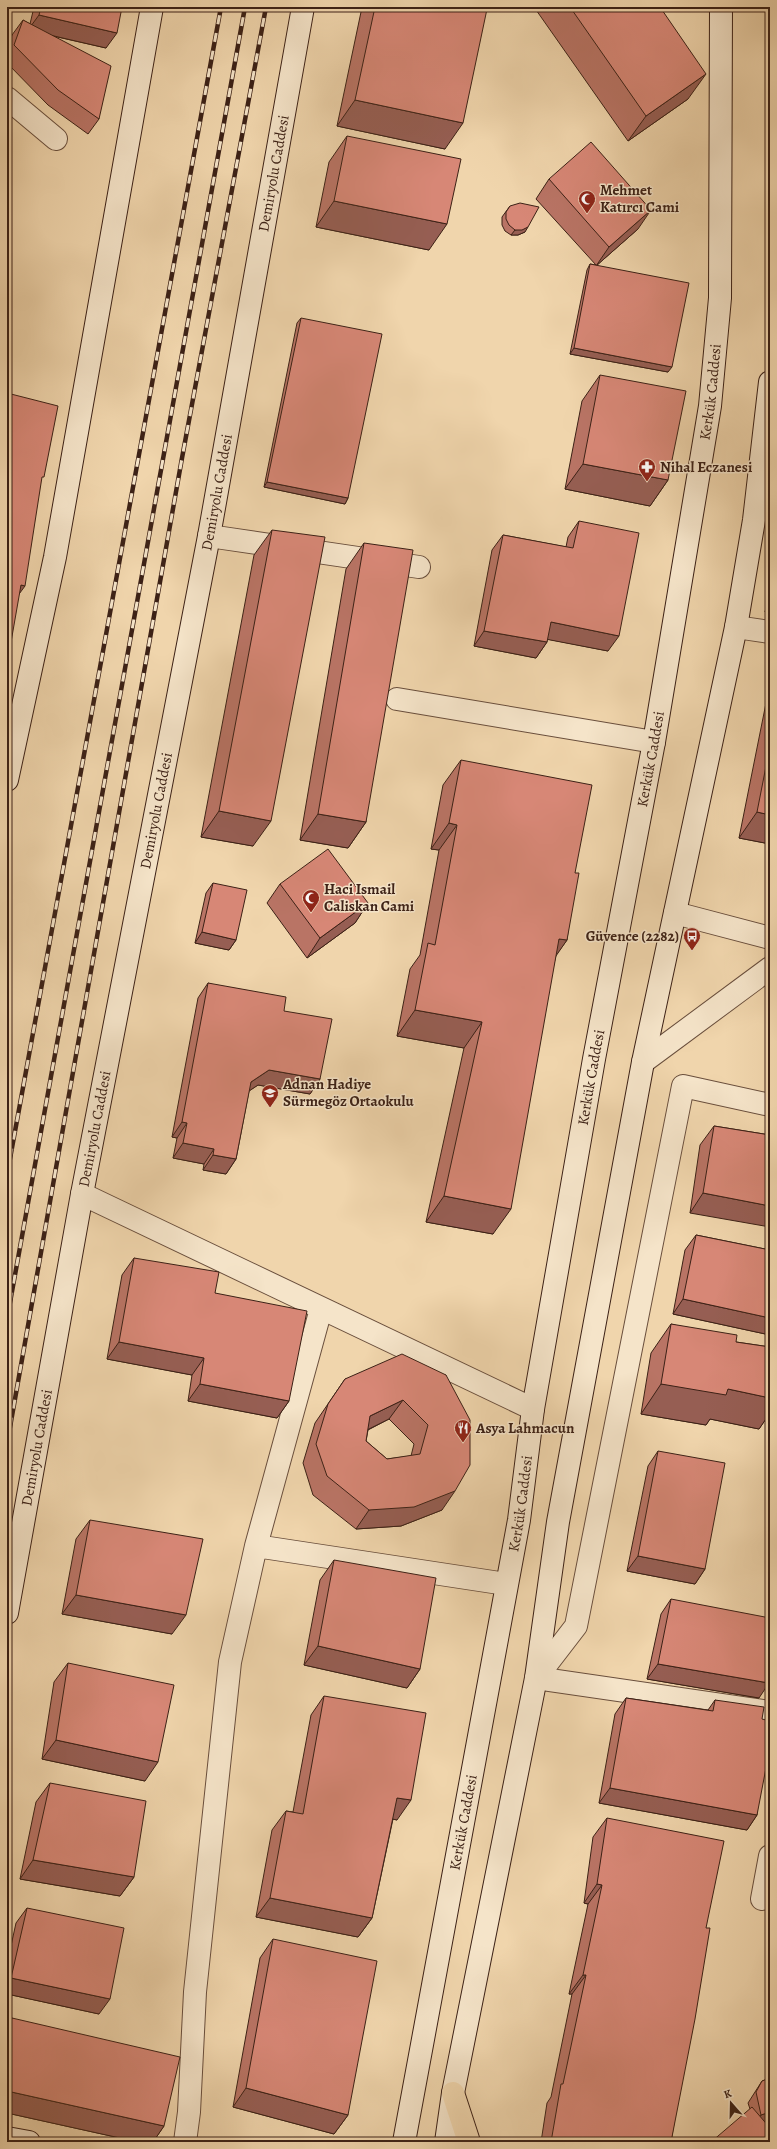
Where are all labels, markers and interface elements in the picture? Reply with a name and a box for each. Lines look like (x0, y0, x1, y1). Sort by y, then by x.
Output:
street label: Demiryolu Caddesi (253, 114, 294, 233)
place label: Mehmet Katırcı Cami (600, 180, 680, 217)
mosque icon: Mehmet Katırcı Cami (577, 189, 597, 214)
street label: Kerkük Caddesi (694, 343, 726, 442)
street label: Demiryolu Caddesi (196, 433, 237, 553)
pharmacy icon: Nihal Eczanesi (637, 457, 657, 482)
place label: Nihal Eczanesi (660, 457, 753, 477)
street label: Kerkük Caddesi (632, 710, 669, 809)
street label: Demiryolu Caddesi (135, 751, 177, 871)
place label: Haci Ismail Caliskan Cami (324, 879, 415, 916)
mosque icon: Haci Ismail Caliskan Cami (301, 888, 321, 913)
place label: Güvence (2282) (586, 926, 679, 946)
bus stop icon: Güvence (2282) (682, 926, 702, 951)
street label: Kerkük Caddesi (573, 1028, 609, 1127)
street label: Demiryolu Caddesi (74, 1069, 116, 1189)
place label: Adnan Hadiye Sürmegöz Ortaokulu (282, 1074, 414, 1111)
school or university icon: Adnan Hadiye Sürmegöz Ortaokulu (260, 1083, 280, 1108)
street label: Demiryolu Caddesi (16, 1388, 57, 1508)
restaurant icon: Asya Lahmacun (453, 1418, 473, 1443)
place label: Asya Lahmacun (475, 1418, 575, 1438)
street label: Kerkük Caddesi (503, 1454, 537, 1553)
street label: Kerkük Caddesi (444, 1773, 482, 1872)
north arrow (711, 2083, 751, 2123)
text: K (722, 2086, 734, 2102)

